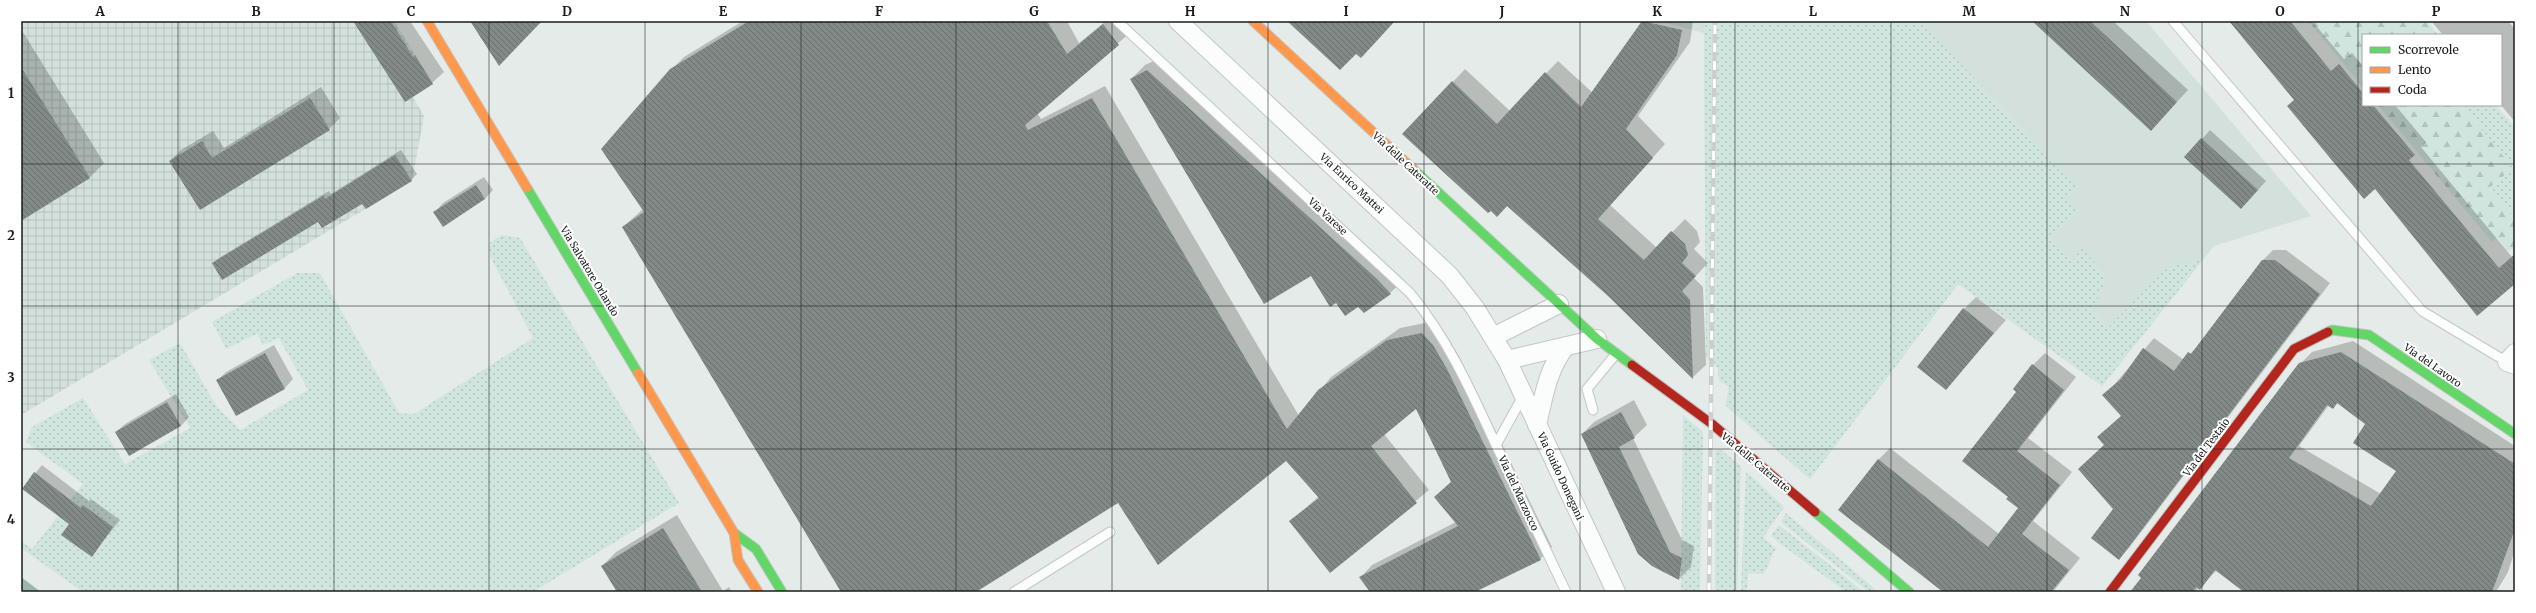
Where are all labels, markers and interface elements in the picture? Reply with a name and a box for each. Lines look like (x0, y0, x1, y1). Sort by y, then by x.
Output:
text: A (94, 3, 105, 20)
text: B (251, 3, 261, 20)
text: C (407, 3, 416, 20)
text: D (562, 3, 572, 20)
text: E (719, 3, 728, 20)
text: F (875, 3, 883, 20)
text: G (1029, 3, 1039, 20)
text: H (1185, 3, 1196, 20)
text: I (1343, 3, 1349, 20)
text: J (1498, 3, 1505, 20)
text: K (1652, 3, 1662, 20)
text: L (1809, 3, 1818, 20)
text: M (1962, 3, 1976, 20)
text: N (2120, 3, 2131, 20)
text: O (2275, 3, 2285, 20)
text: P (2432, 3, 2441, 20)
legend (2362, 34, 2502, 106)
text: Scorrevole (2398, 42, 2459, 57)
text: Lento (2398, 62, 2431, 77)
text: Coda (2398, 82, 2427, 97)
text: 1 (8, 85, 14, 102)
street label: Via delle Cateratte (1369, 129, 1442, 197)
street label: Via Enrico Mattei (1316, 150, 1386, 216)
street label: Via Varese (1305, 194, 1350, 238)
street label: Via Salvatore Orlando (557, 223, 622, 319)
text: 2 (7, 227, 15, 244)
street label: Via del Lavoro (2401, 340, 2464, 390)
text: 3 (7, 369, 15, 386)
street label: Via del Testaio (2180, 415, 2233, 480)
street label: Via Guido Donegani (1534, 429, 1587, 522)
street label: Via delle Cateratte (1718, 429, 1793, 495)
street label: Via del Marzocco (1495, 453, 1542, 533)
text: 4 (7, 511, 16, 528)

